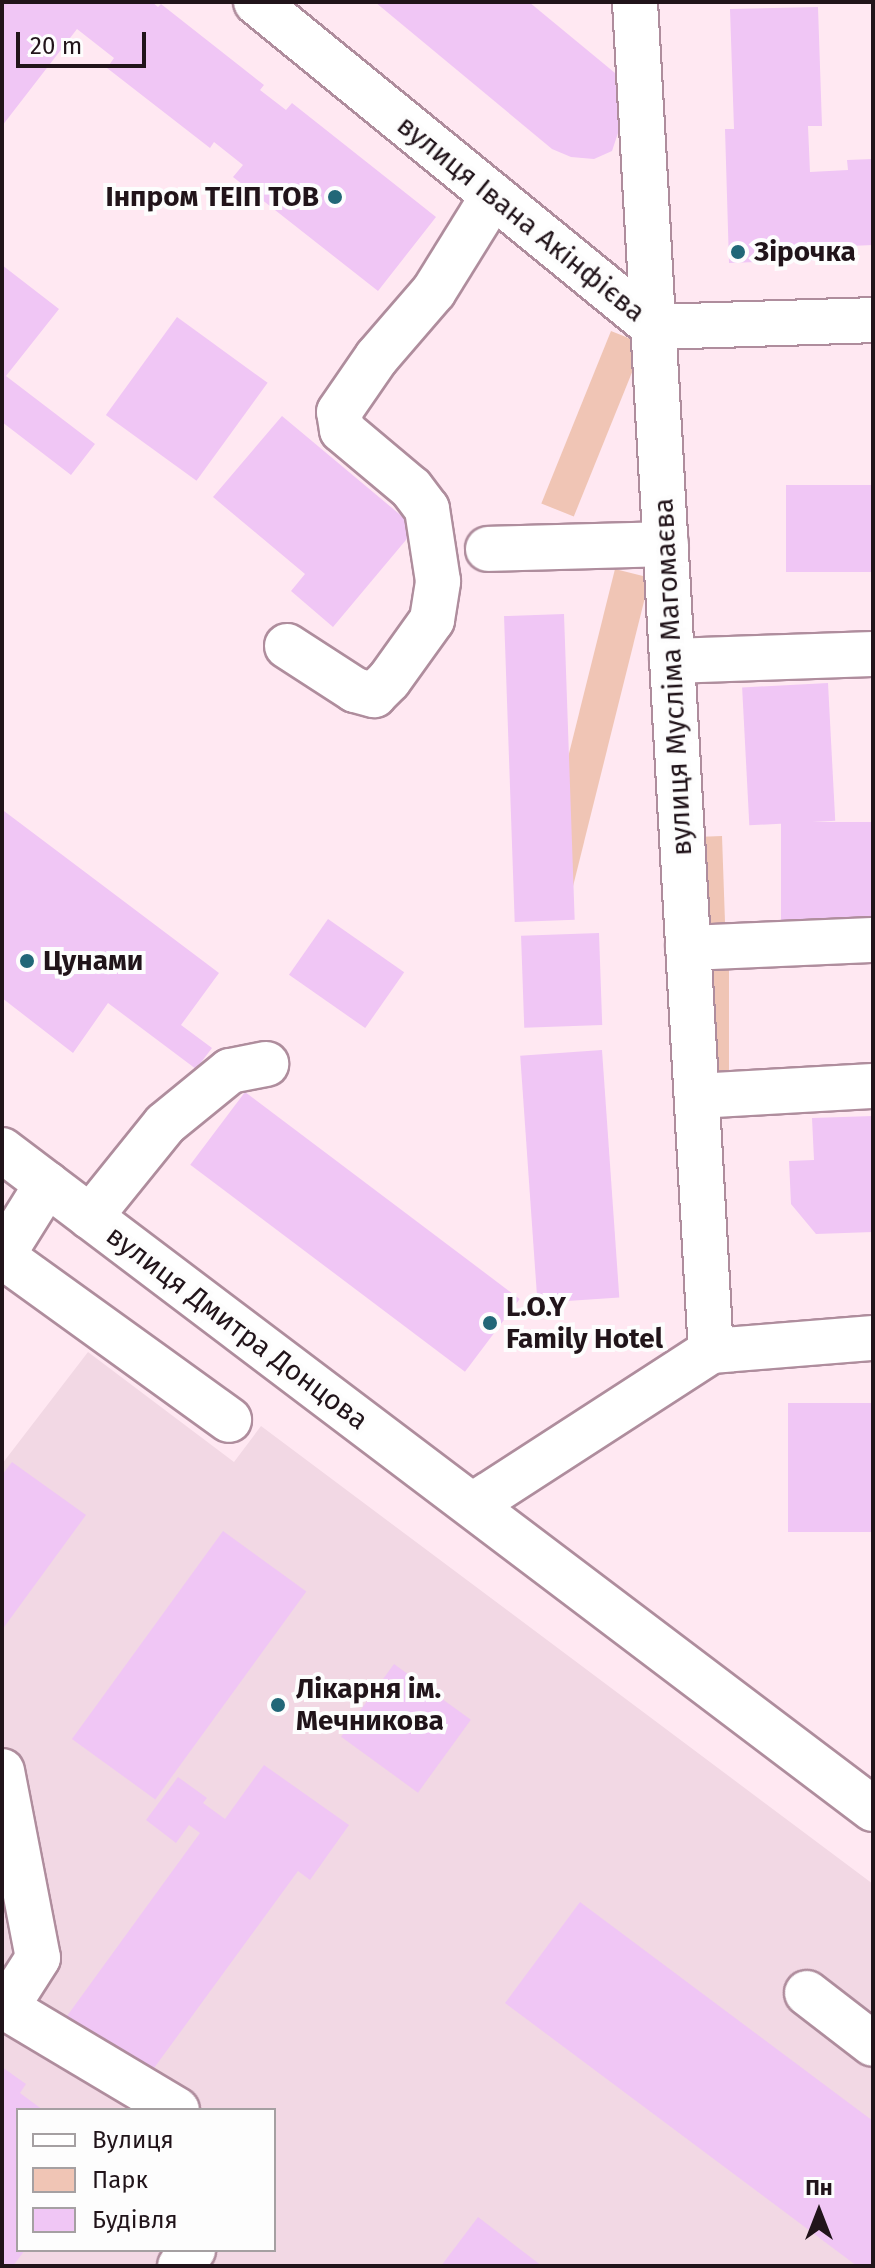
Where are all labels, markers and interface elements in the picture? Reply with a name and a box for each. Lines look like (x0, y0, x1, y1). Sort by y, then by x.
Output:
scale bar (20, 16, 150, 66)
text: 20 m (30, 32, 82, 60)
street label: вулиця Івана Акінфієва (390, 109, 652, 329)
place label: Інпром ТЕІП ТОВ (106, 180, 319, 214)
marker: Інпром ТЕІП ТОВ (326, 188, 344, 206)
place label: Зірочка (754, 235, 856, 269)
marker: Зірочка (729, 243, 747, 261)
street label: вулиця Мусліма Магомаєва (647, 497, 699, 857)
place label: Цунами (43, 944, 143, 978)
marker: Цунами (18, 952, 36, 970)
street label: вулиця Дмитра Донцова (100, 1219, 374, 1437)
place label: L.O.Y Family Hotel (506, 1290, 663, 1356)
marker: L.O.Y Family Hotel (481, 1314, 499, 1332)
place label: Лікарня ім. Мечникова (296, 1672, 444, 1738)
marker: Лікарня ім. Мечникова (267, 1694, 289, 1716)
legend (16, 2108, 276, 2252)
text: Вулиця (92, 2126, 174, 2154)
text: Парк (92, 2166, 148, 2194)
north arrow (779, 2172, 859, 2252)
text: Пн (805, 2174, 833, 2201)
text: Будівля (92, 2206, 178, 2234)

